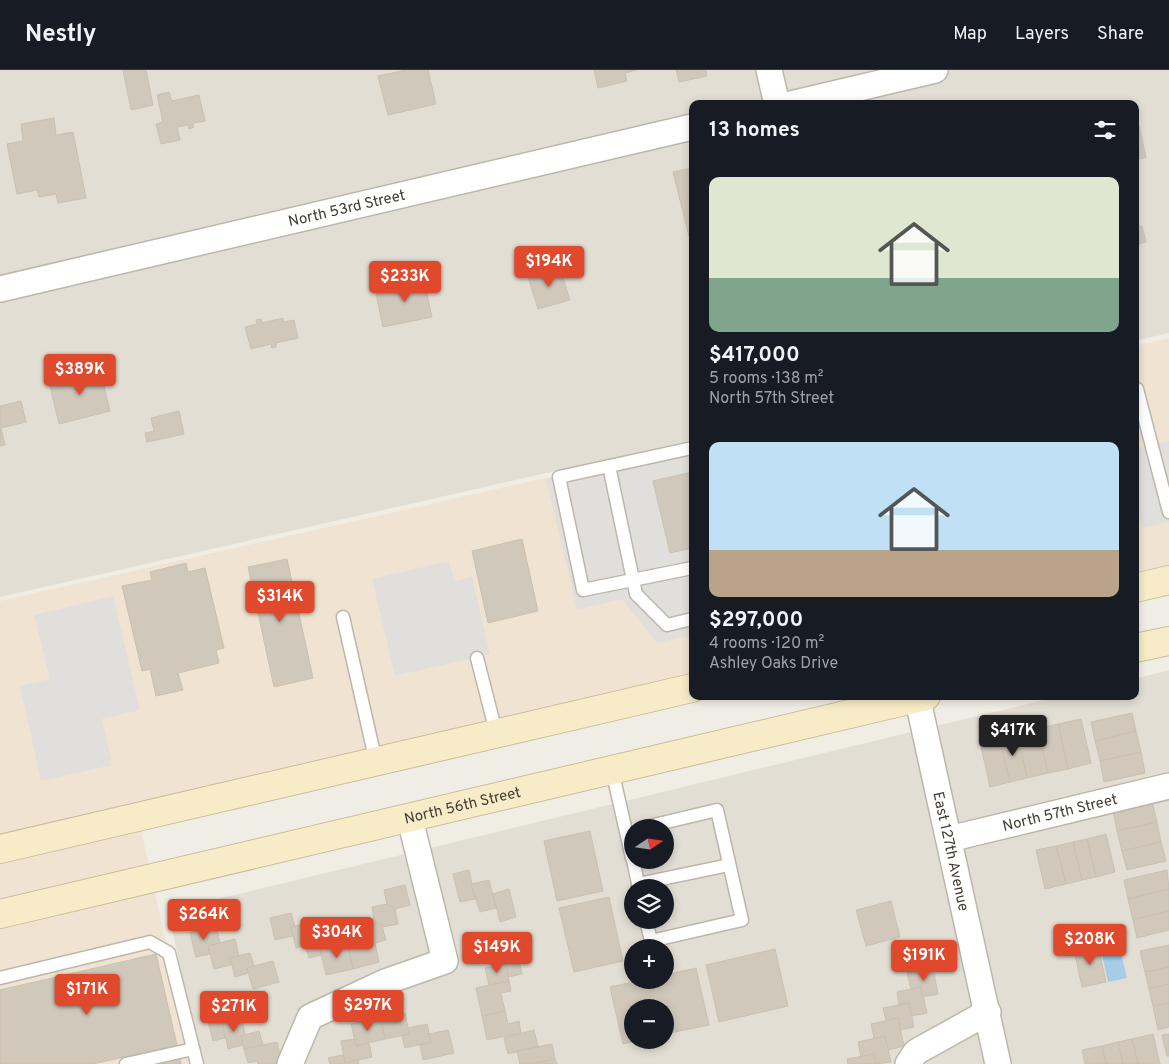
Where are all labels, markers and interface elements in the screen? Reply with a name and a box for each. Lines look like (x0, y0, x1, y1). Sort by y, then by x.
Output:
text: Nestly (25, 20, 96, 50)
text: Map (953, 23, 987, 46)
text: Layers (1015, 23, 1069, 46)
text: Share (1097, 23, 1144, 46)
icon: filters (1091, 116, 1119, 144)
text: 13 homes (709, 117, 800, 144)
street label: North 53rd Street (287, 186, 407, 232)
icon: home (869, 209, 959, 299)
pin: $194K (514, 246, 584, 288)
text: $194K (525, 252, 573, 272)
pin: $233K (370, 260, 440, 303)
text: $233K (380, 267, 430, 287)
text: $417,000 (709, 342, 800, 369)
pin: $389K (45, 354, 115, 396)
text: $389K (55, 360, 105, 380)
text: 5 rooms · 138 m² (709, 369, 824, 389)
text: North 57th Street (709, 389, 834, 409)
icon: home (869, 474, 959, 564)
pin: $314K (245, 580, 315, 623)
text: $314K (256, 587, 304, 607)
text: $297,000 (709, 607, 803, 634)
text: 4 rooms · 120 m² (709, 634, 824, 654)
text: Ashley Oaks Drive (709, 654, 838, 674)
pin: $417K (978, 714, 1048, 757)
text: $417K (990, 721, 1036, 741)
street label: North 56th Street (402, 784, 523, 830)
street label: East 127th Avenue (927, 790, 972, 913)
street label: North 57th Street (1001, 791, 1120, 837)
north arrow (624, 819, 674, 869)
map controls (624, 819, 674, 1049)
button: layers (624, 879, 674, 929)
pin: $264K (169, 898, 239, 941)
text: $264K (179, 905, 229, 925)
pin: $304K (302, 916, 372, 959)
text: $304K (311, 923, 363, 943)
pin: $208K (1055, 924, 1125, 966)
text: $208K (1064, 930, 1116, 950)
pin: $149K (462, 932, 532, 974)
text: $149K (473, 938, 521, 958)
button: + (624, 939, 674, 989)
pin: $191K (889, 940, 959, 982)
text: $191K (902, 946, 946, 966)
pin: $171K (52, 974, 122, 1016)
text: $171K (66, 980, 108, 1000)
pin: $271K (199, 990, 269, 1033)
pin: $297K (333, 990, 403, 1032)
text: $297K (344, 996, 392, 1016)
text: $271K (211, 997, 257, 1017)
button: − (624, 999, 674, 1049)

